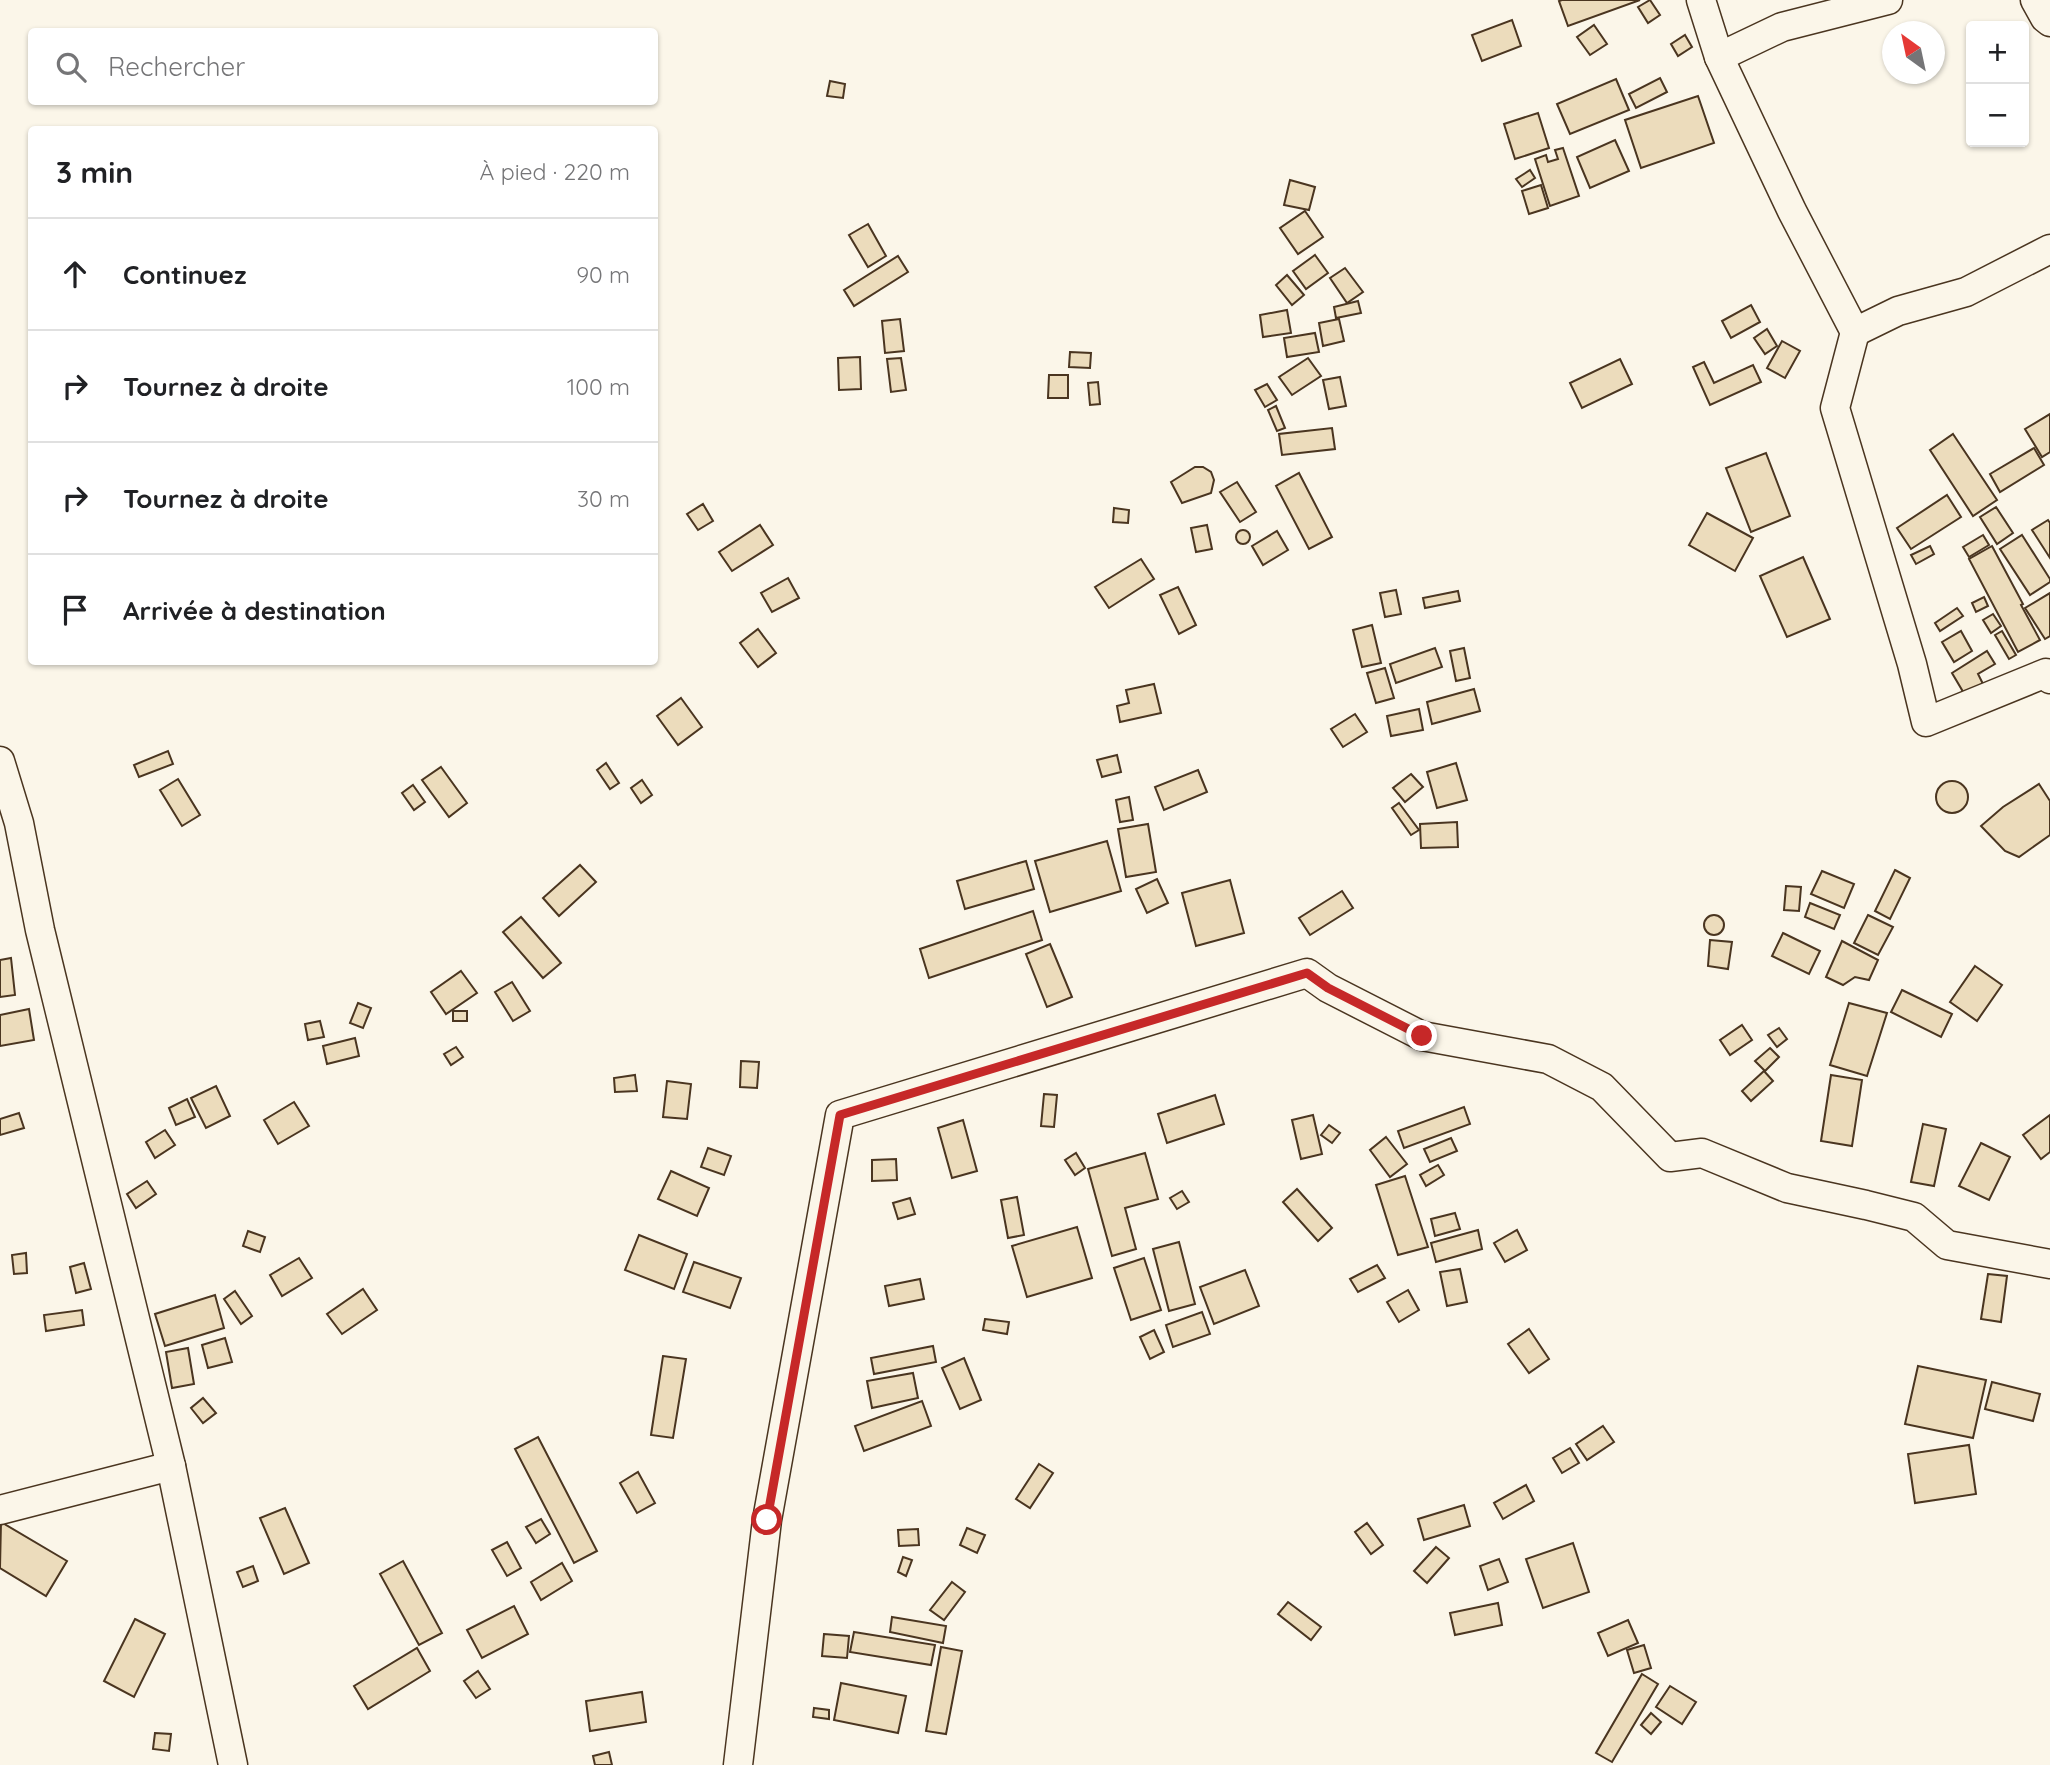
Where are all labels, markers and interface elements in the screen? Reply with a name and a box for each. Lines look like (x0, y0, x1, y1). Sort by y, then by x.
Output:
north arrow (1882, 21, 1945, 84)
map controls (1966, 21, 2029, 147)
button: + (1966, 21, 2029, 84)
search box (28, 28, 658, 105)
icon: search (52, 48, 90, 86)
text: Rechercher (108, 50, 245, 83)
button: − (1966, 84, 2029, 147)
text: 3 min (56, 153, 133, 191)
text: À pied · 220 m (480, 157, 630, 186)
icon: ahead (56, 255, 94, 293)
text: Continuez (123, 258, 246, 291)
text: 90 m (576, 260, 630, 289)
icon: right (56, 367, 94, 405)
text: Tournez à droite (123, 370, 328, 403)
text: 100 m (567, 372, 630, 401)
icon: right (56, 479, 94, 517)
text: Tournez à droite (123, 482, 328, 515)
text: 30 m (577, 484, 630, 513)
icon: arrive (56, 591, 94, 629)
text: Arrivée à destination (123, 594, 386, 627)
route end (1406, 1020, 1437, 1051)
route start (751, 1504, 782, 1535)

